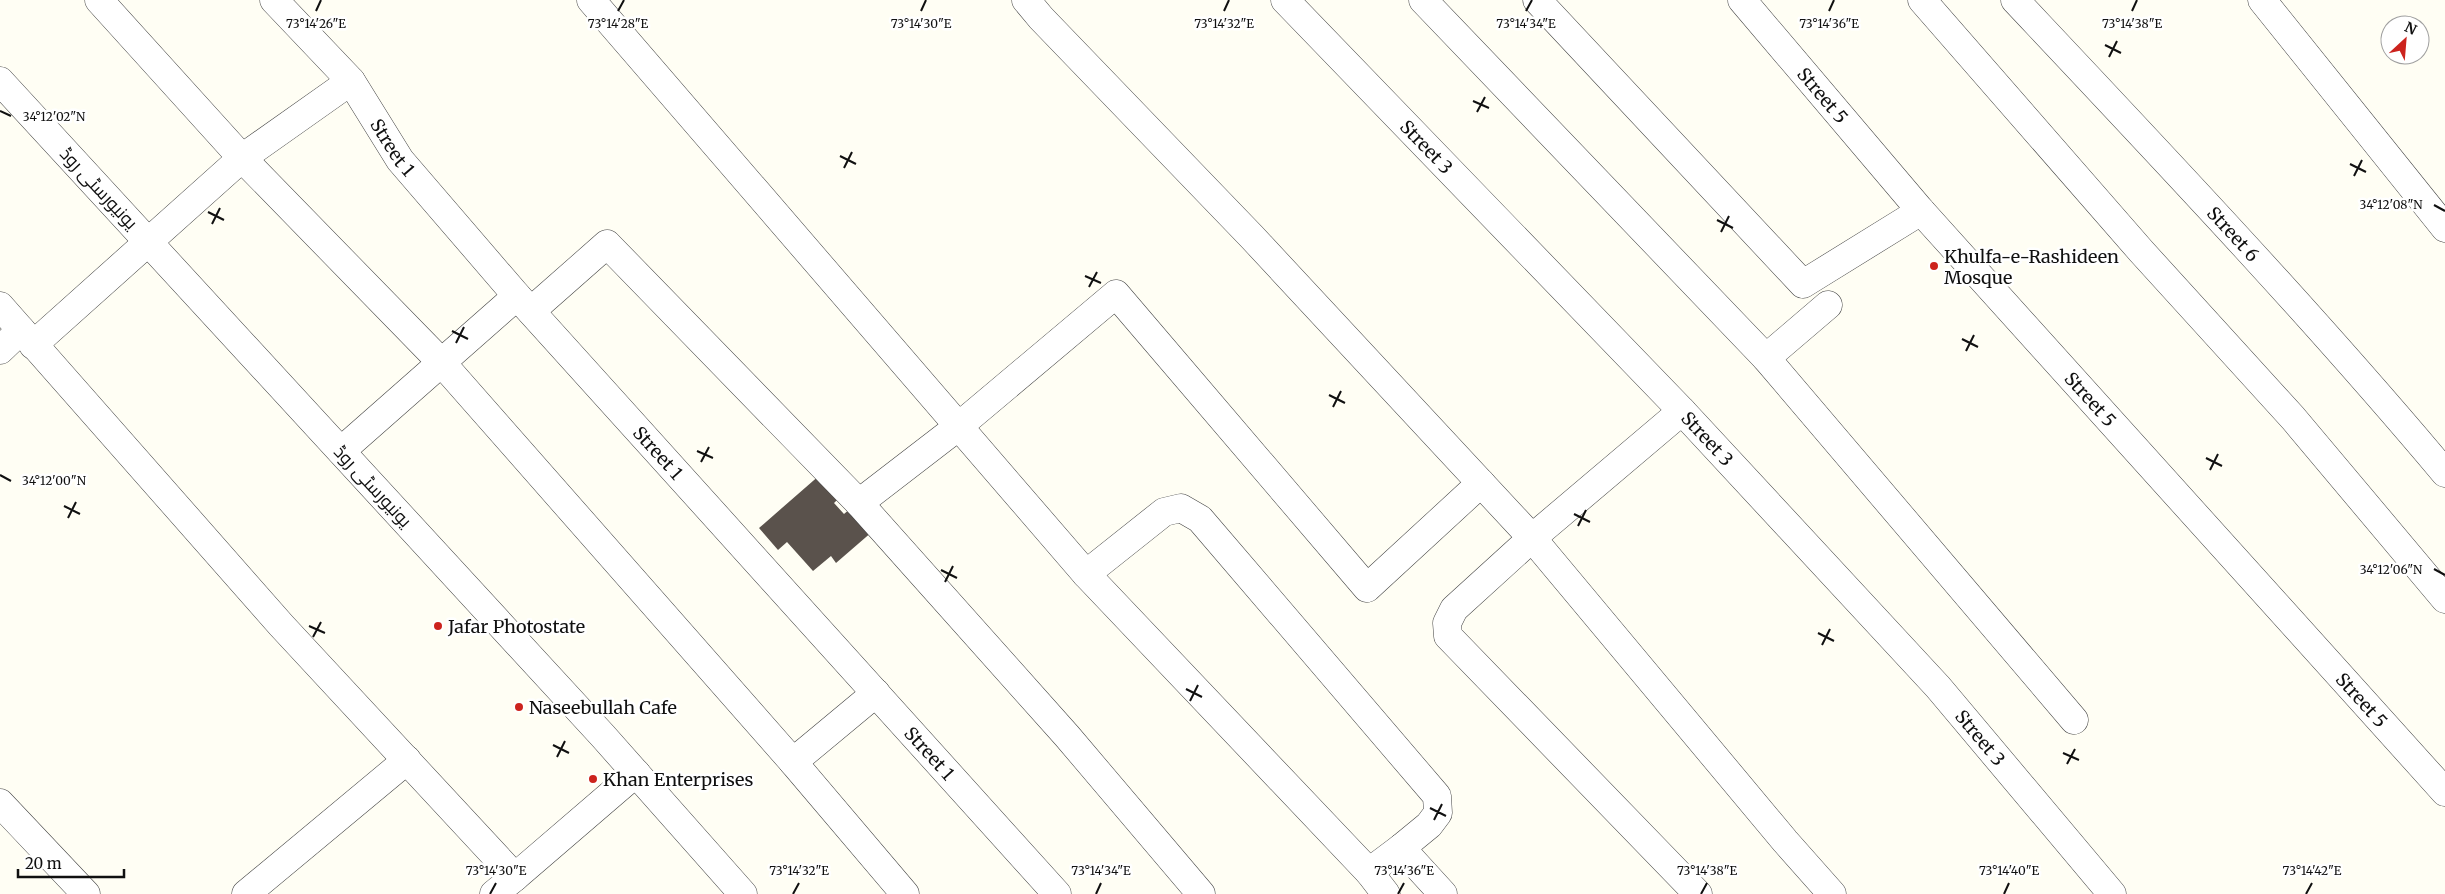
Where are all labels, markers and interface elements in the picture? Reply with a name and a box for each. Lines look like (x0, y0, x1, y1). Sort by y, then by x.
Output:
north arrow (2380, 15, 2430, 65)
text: 73°14'26"E (286, 16, 346, 31)
text: 73°14'28"E (588, 16, 649, 31)
text: 73°14'30"E (891, 16, 952, 31)
text: 73°14'32"E (1194, 16, 1254, 31)
text: 73°14'34"E (1496, 16, 1556, 31)
text: 73°14'36"E (1799, 16, 1859, 31)
text: 73°14'38"E (2102, 16, 2162, 31)
text: N (2402, 18, 2420, 39)
street label: Street 5 (1793, 63, 1853, 128)
text: 34°12'02"N (23, 109, 86, 124)
street label: Street 1 (366, 114, 420, 181)
street label: Street 3 (1395, 115, 1458, 178)
street label: یونیورسٹی روڈ (55, 142, 143, 234)
text: 34°12'08"N (2359, 197, 2423, 212)
street label: Street 6 (2203, 201, 2265, 266)
place label: Khulfa-e-Rashideen Mosque (1944, 245, 2119, 289)
marker: Khulfa-e-Rashideen Mosque (1928, 260, 1940, 272)
street label: Street 5 (2060, 367, 2121, 431)
street label: Street 3 (1677, 406, 1738, 471)
street label: Street 1 (628, 421, 688, 484)
street label: یونیورسٹی روڈ (329, 440, 417, 532)
text: 34°12'00"N (22, 473, 87, 488)
text: 34°12'06"N (2360, 562, 2423, 577)
place label: Jafar Photostate (447, 615, 585, 638)
marker: Jafar Photostate (432, 620, 444, 632)
street label: Street 5 (2331, 668, 2393, 732)
place label: Naseebullah Cafe (529, 696, 677, 719)
marker: Naseebullah Cafe (513, 701, 525, 713)
street label: Street 3 (1950, 705, 2011, 770)
street label: Street 1 (900, 722, 960, 785)
place label: Khan Enterprises (603, 768, 753, 791)
marker: Khan Enterprises (587, 773, 599, 785)
scale bar (18, 846, 124, 878)
text: 20 m (25, 854, 62, 873)
text: 73°14'30"E (466, 863, 527, 878)
text: 73°14'32"E (769, 863, 829, 878)
text: 73°14'34"E (1071, 863, 1131, 878)
text: 73°14'36"E (1374, 863, 1434, 878)
text: 73°14'38"E (1677, 863, 1737, 878)
text: 73°14'40"E (1979, 863, 2039, 878)
text: 73°14'42"E (2283, 863, 2342, 878)

